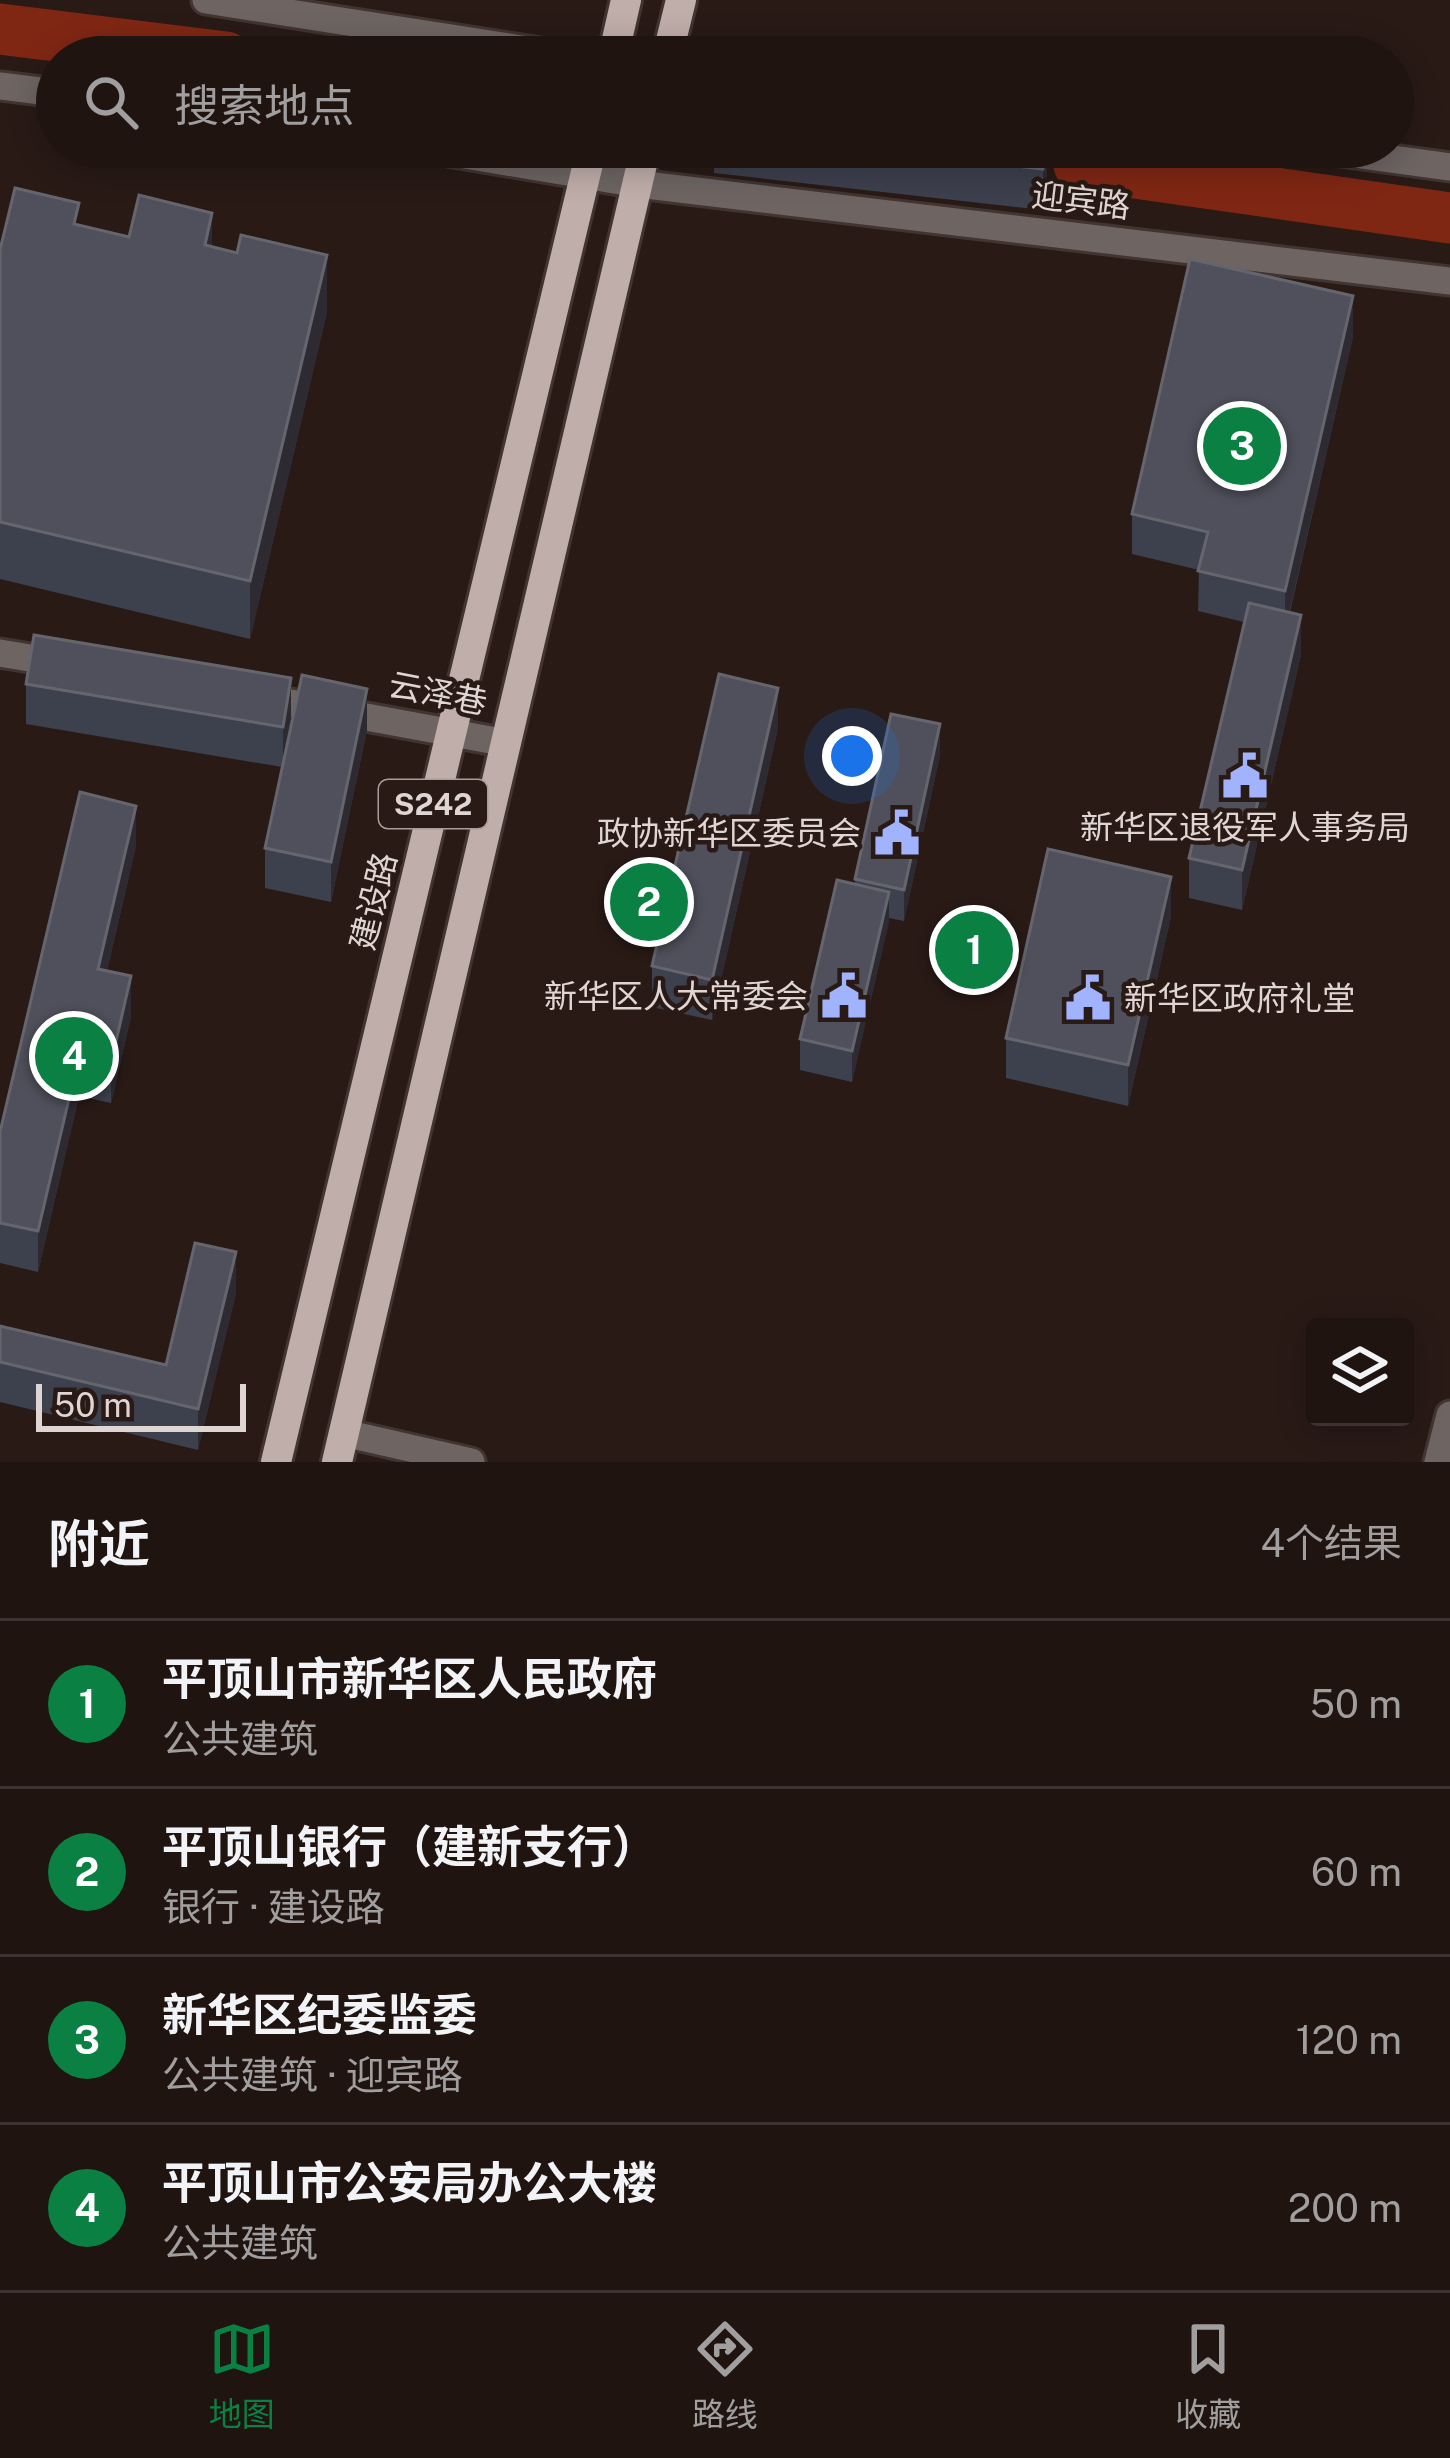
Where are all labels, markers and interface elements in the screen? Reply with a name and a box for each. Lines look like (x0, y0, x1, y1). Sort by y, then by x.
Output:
search box (36, 36, 1414, 168)
icon: search (78, 69, 144, 135)
text: 搜索地点 (174, 79, 354, 132)
street label: 迎宾路 (1030, 175, 1132, 225)
pin: 3 (1203, 401, 1281, 491)
street label: 云泽巷 (386, 665, 490, 721)
your location (822, 726, 882, 786)
public building icon: 新华区退役军人事务局 (1220, 751, 1270, 801)
road number: S242 (379, 780, 487, 828)
public building icon: 政协新华区委员会 (872, 808, 922, 858)
place label: 新华区退役军人事务局 (1080, 808, 1410, 846)
place label: 政协新华区委员会 (597, 814, 861, 852)
street label: 建设路 (343, 848, 403, 954)
pin: 2 (610, 857, 688, 947)
pin: 1 (935, 905, 1013, 995)
public building icon: 新华区人大常委会 (819, 971, 869, 1021)
public building icon: 新华区政府礼堂 (1063, 973, 1113, 1023)
place label: 新华区人大常委会 (544, 977, 808, 1015)
place label: 新华区政府礼堂 (1124, 979, 1355, 1017)
pin: 4 (35, 1011, 113, 1101)
map controls (1306, 1318, 1414, 1426)
button: layers (1306, 1318, 1414, 1426)
scale bar (36, 1378, 246, 1431)
text: 50 m (54, 1386, 132, 1424)
text: 附近 (48, 1514, 150, 1573)
text: 4个结果 (1260, 1520, 1402, 1566)
text: 平顶山市新华区人民政府 (162, 1652, 657, 1705)
text: 1 (79, 1681, 95, 1727)
text: 50 m (1310, 1681, 1402, 1727)
text: 公共建筑 (162, 1716, 318, 1762)
text: 平顶山银行（建新支行） (162, 1820, 657, 1873)
text: 2 (75, 1849, 99, 1895)
text: 60 m (1311, 1849, 1402, 1895)
text: 银行 · 建设路 (162, 1884, 385, 1930)
text: 新华区纪委监委 (162, 1988, 477, 2041)
text: 3 (74, 2017, 100, 2063)
text: 120 m (1296, 2017, 1402, 2063)
text: 公共建筑 · 迎宾路 (162, 2052, 463, 2098)
text: 平顶山市公安局办公大楼 (162, 2156, 657, 2209)
text: 4 (74, 2185, 100, 2231)
text: 200 m (1288, 2185, 1402, 2231)
text: 公共建筑 (162, 2220, 318, 2266)
tab: 地图 (209, 2316, 275, 2436)
tab: 路线 (692, 2316, 758, 2436)
tab: 收藏 (1175, 2316, 1241, 2436)

